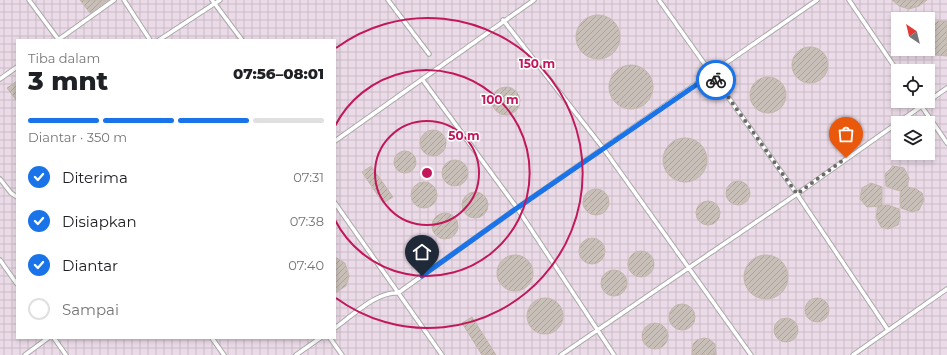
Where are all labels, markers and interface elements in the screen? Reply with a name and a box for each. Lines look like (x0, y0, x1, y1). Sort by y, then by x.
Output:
north arrow (891, 12, 935, 56)
map controls (891, 12, 935, 160)
text: Tiba dalam (28, 50, 100, 66)
text: 150 m (519, 56, 555, 71)
courier (696, 60, 736, 100)
text: 07:56–08:01 (233, 64, 324, 83)
button: locate (891, 64, 935, 108)
text: 3 mnt (28, 65, 108, 97)
icon: bike (705, 69, 727, 91)
text: 100 m (482, 92, 518, 107)
button: layers (891, 116, 935, 160)
pin (829, 117, 863, 158)
icon: bag (835, 123, 857, 145)
text: 50 m (448, 128, 480, 143)
text: Diantar · 350 m (28, 129, 127, 145)
icon: check (28, 166, 50, 188)
centre of rings (420, 166, 434, 180)
text: Diterima (62, 168, 128, 187)
text: 07:31 (293, 169, 324, 185)
icon: check (28, 210, 50, 232)
text: Disiapkan (62, 212, 137, 231)
text: 07:38 (290, 213, 324, 229)
pin (405, 235, 439, 276)
icon: home (411, 241, 433, 263)
icon: check (28, 254, 50, 276)
text: Diantar (62, 256, 118, 275)
text: 07:40 (288, 257, 324, 273)
text: Sampai (62, 300, 119, 319)

